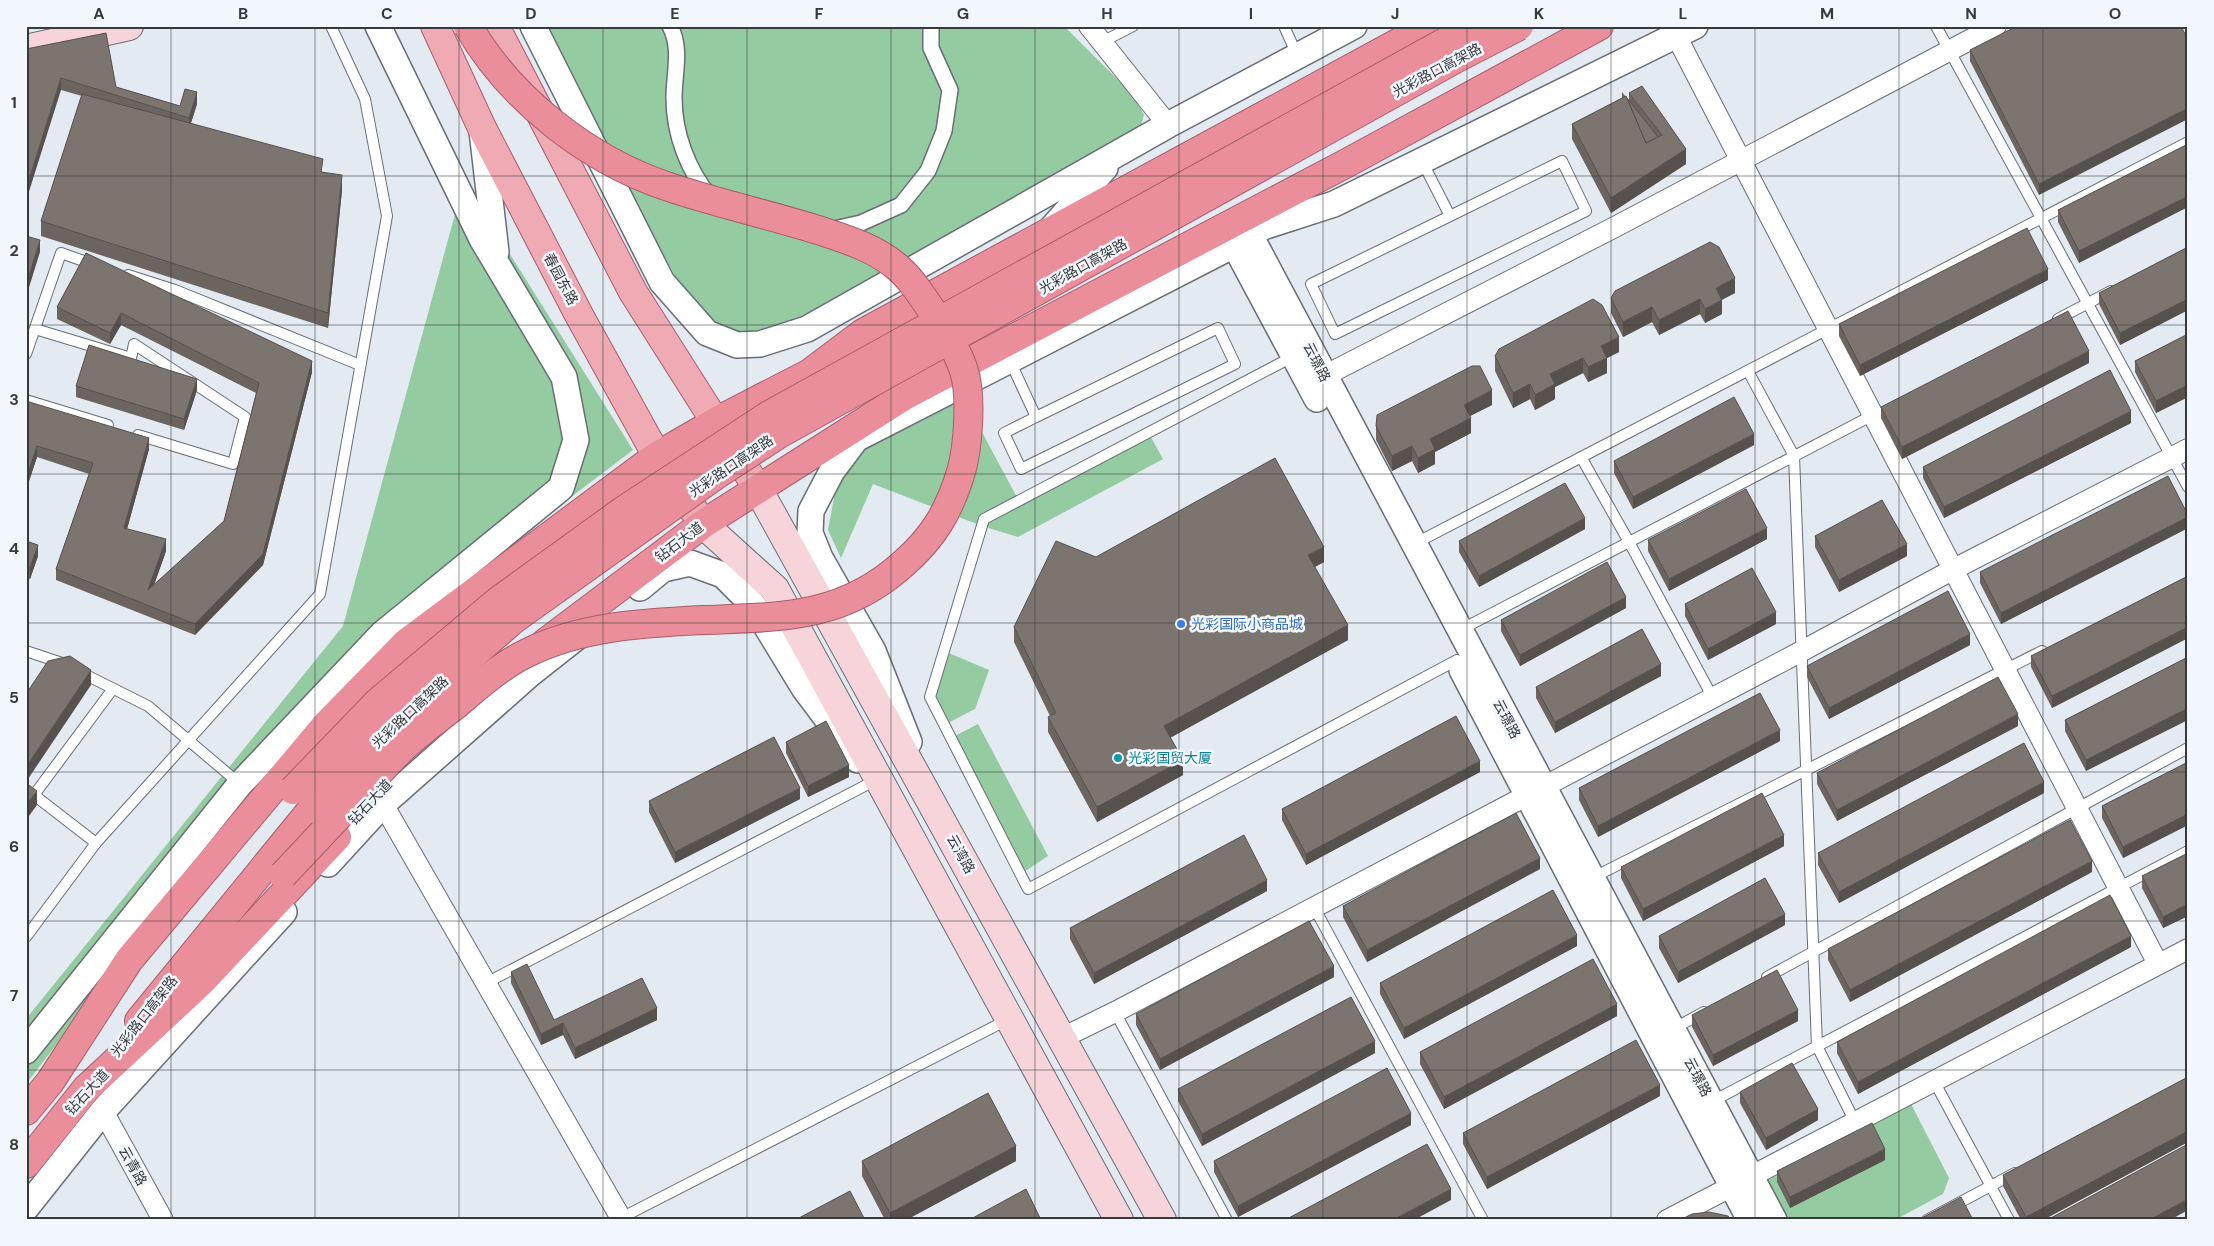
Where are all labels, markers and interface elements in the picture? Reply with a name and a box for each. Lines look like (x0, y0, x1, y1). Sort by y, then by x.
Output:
text: A (93, 3, 105, 24)
text: B (238, 3, 248, 24)
text: C (381, 3, 393, 24)
text: D (525, 3, 537, 24)
text: E (670, 3, 680, 24)
text: F (815, 3, 824, 24)
text: G (957, 3, 969, 24)
text: H (1101, 3, 1113, 24)
text: I (1249, 3, 1253, 24)
text: J (1391, 3, 1399, 24)
text: K (1534, 3, 1545, 24)
text: L (1679, 3, 1688, 24)
text: M (1820, 3, 1834, 24)
text: N (1965, 3, 1977, 24)
text: O (2109, 3, 2121, 24)
street label: 光彩路口高架路 (1390, 39, 1484, 101)
text: 1 (11, 92, 17, 113)
street label: 光彩路口高架路 (1036, 234, 1130, 298)
text: 2 (9, 240, 19, 261)
street label: 春园东路 (540, 250, 582, 308)
street label: 云璟路 (1299, 339, 1335, 385)
text: 3 (9, 389, 19, 410)
street label: 光彩路口高架路 (685, 431, 777, 501)
street label: 钻石大道 (651, 518, 707, 566)
text: 4 (9, 538, 19, 559)
place label: 光彩国际小商品城 (1191, 615, 1303, 633)
marker: 光彩国际小商品城 (1175, 618, 1187, 630)
street label: 光彩路口高架路 (368, 672, 452, 752)
text: 5 (9, 687, 19, 708)
street label: 云璟路 (1489, 696, 1525, 742)
place label: 光彩国贸大厦 (1128, 749, 1212, 767)
marker: 光彩国贸大厦 (1112, 752, 1124, 764)
street label: 钻石大道 (344, 775, 396, 829)
street label: 云湾路 (943, 831, 979, 877)
text: 6 (9, 836, 19, 857)
street label: 光彩路口高架路 (107, 972, 181, 1060)
text: 7 (10, 985, 19, 1006)
street label: 云璟路 (1680, 1054, 1716, 1100)
street label: 钻石大道 (61, 1065, 113, 1119)
text: 8 (9, 1134, 19, 1155)
street label: 云青路 (115, 1143, 151, 1189)

